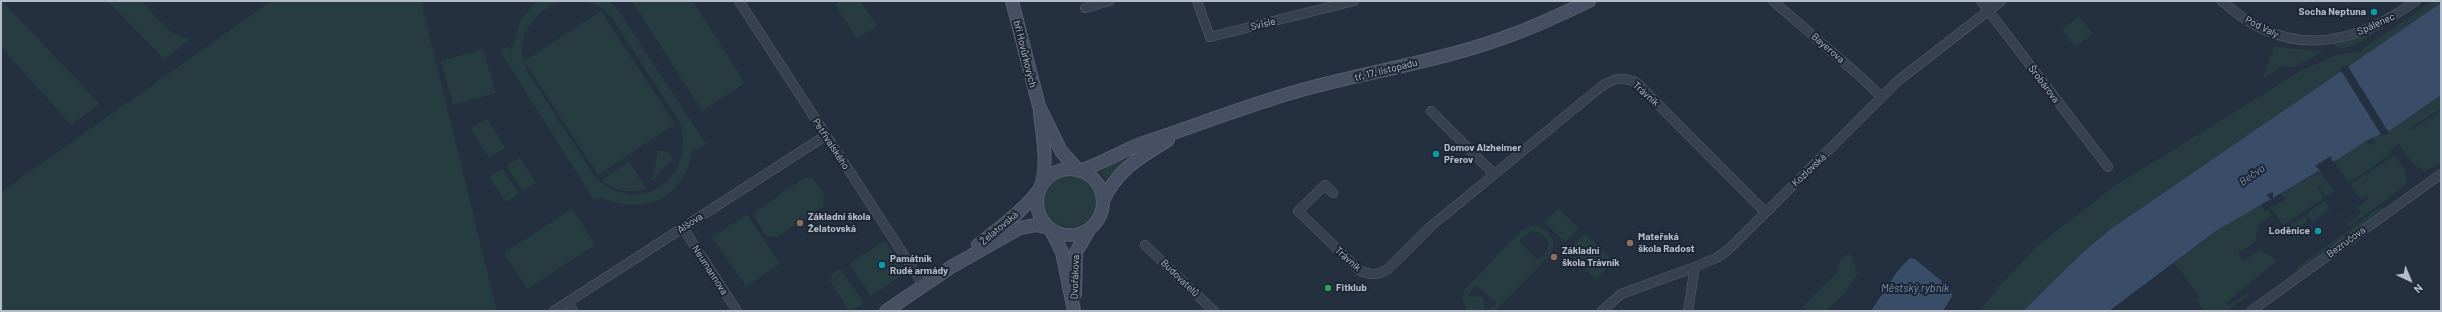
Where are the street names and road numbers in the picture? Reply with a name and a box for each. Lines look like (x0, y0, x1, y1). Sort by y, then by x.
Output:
street label: Spálenec (2355, 10, 2397, 38)
street label: Pod Valy (2243, 14, 2281, 40)
street label: Svisle (1249, 15, 1277, 33)
street label: bří Hovůrkových (1011, 19, 1039, 89)
street label: Bayerova (1809, 30, 1847, 66)
street label: tř. 17. listopadu (1353, 56, 1419, 84)
street label: Šrobárova (2026, 63, 2062, 105)
street label: Trávník (1630, 79, 1662, 109)
street label: Petřivalského (810, 116, 852, 172)
street label: Kozlovská (1789, 151, 1829, 189)
street label: Želatovská (977, 209, 1021, 247)
street label: Alšova (675, 210, 705, 236)
street label: Bezručova (2324, 224, 2368, 260)
street label: Neumannova (690, 243, 730, 297)
street label: Trávník (1332, 244, 1364, 274)
street label: Dvořákova (1068, 254, 1082, 300)
street label: Budovatelů (1158, 257, 1202, 299)

